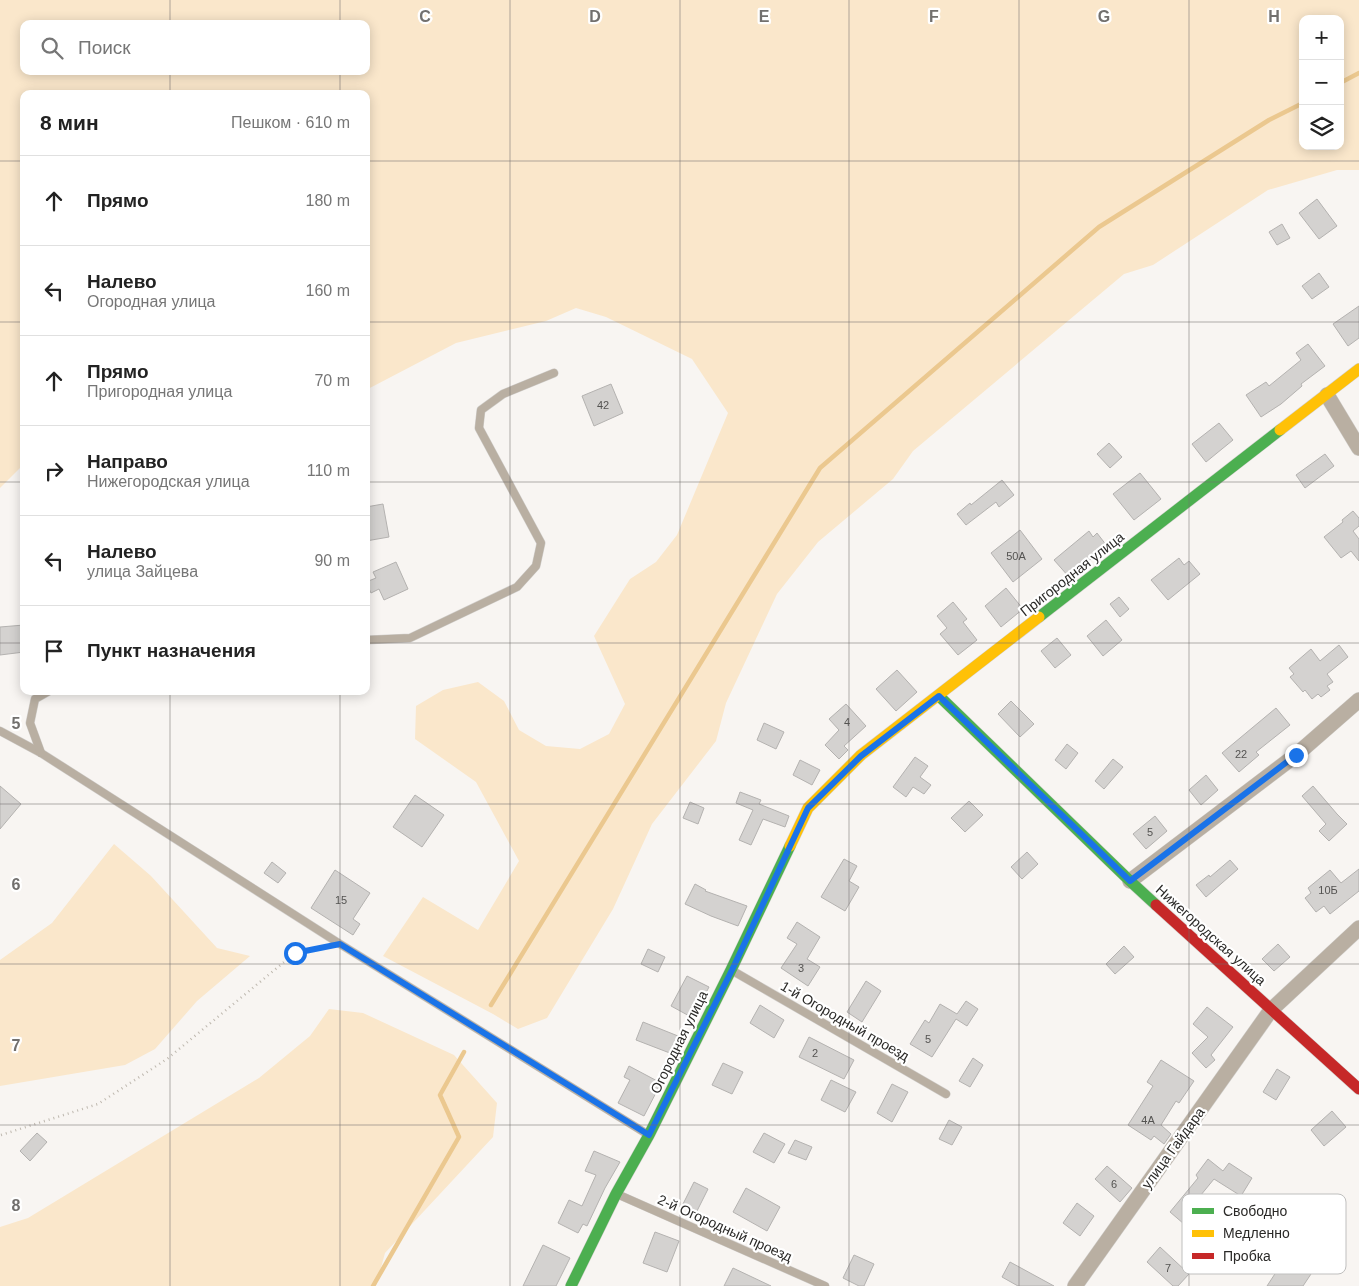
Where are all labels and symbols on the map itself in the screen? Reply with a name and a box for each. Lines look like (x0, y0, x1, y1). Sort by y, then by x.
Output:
text: C (419, 8, 431, 25)
text: D (589, 8, 601, 25)
text: E (759, 8, 770, 25)
text: F (929, 8, 939, 25)
text: G (1098, 8, 1110, 25)
text: H (1268, 8, 1280, 25)
house number: 42 (597, 399, 609, 411)
street label: Пригородная улица (1017, 528, 1127, 619)
house number: 50А (1006, 550, 1026, 562)
text: 5 (12, 715, 21, 732)
house number: 4 (844, 716, 850, 728)
route end (1285, 744, 1308, 767)
house number: 22 (1235, 748, 1247, 760)
house number: 5 (1147, 826, 1153, 838)
text: 6 (12, 876, 21, 893)
street label: Нижегородская улица (1153, 881, 1269, 989)
house number: 10Б (1318, 884, 1338, 896)
house number: 15 (335, 894, 347, 906)
route start (284, 942, 307, 965)
house number: 3 (798, 962, 804, 974)
street label: 1-й Огородный проезд (778, 978, 912, 1064)
street label: Огородная улица (647, 988, 711, 1096)
house number: 5 (925, 1033, 931, 1045)
text: 7 (12, 1037, 21, 1054)
house number: 2 (812, 1047, 818, 1059)
street label: улица Гайдара (1138, 1104, 1208, 1192)
house number: 4А (1141, 1114, 1155, 1126)
house number: 6 (1111, 1178, 1117, 1190)
street label: 2-й Огородный проезд (655, 1191, 795, 1265)
legend (1182, 1194, 1346, 1274)
text: 8 (12, 1197, 21, 1214)
text: Свободно (1223, 1203, 1288, 1219)
text: Медленно (1223, 1225, 1290, 1241)
text: Пробка (1223, 1248, 1271, 1264)
house number: 7 (1165, 1262, 1171, 1274)

